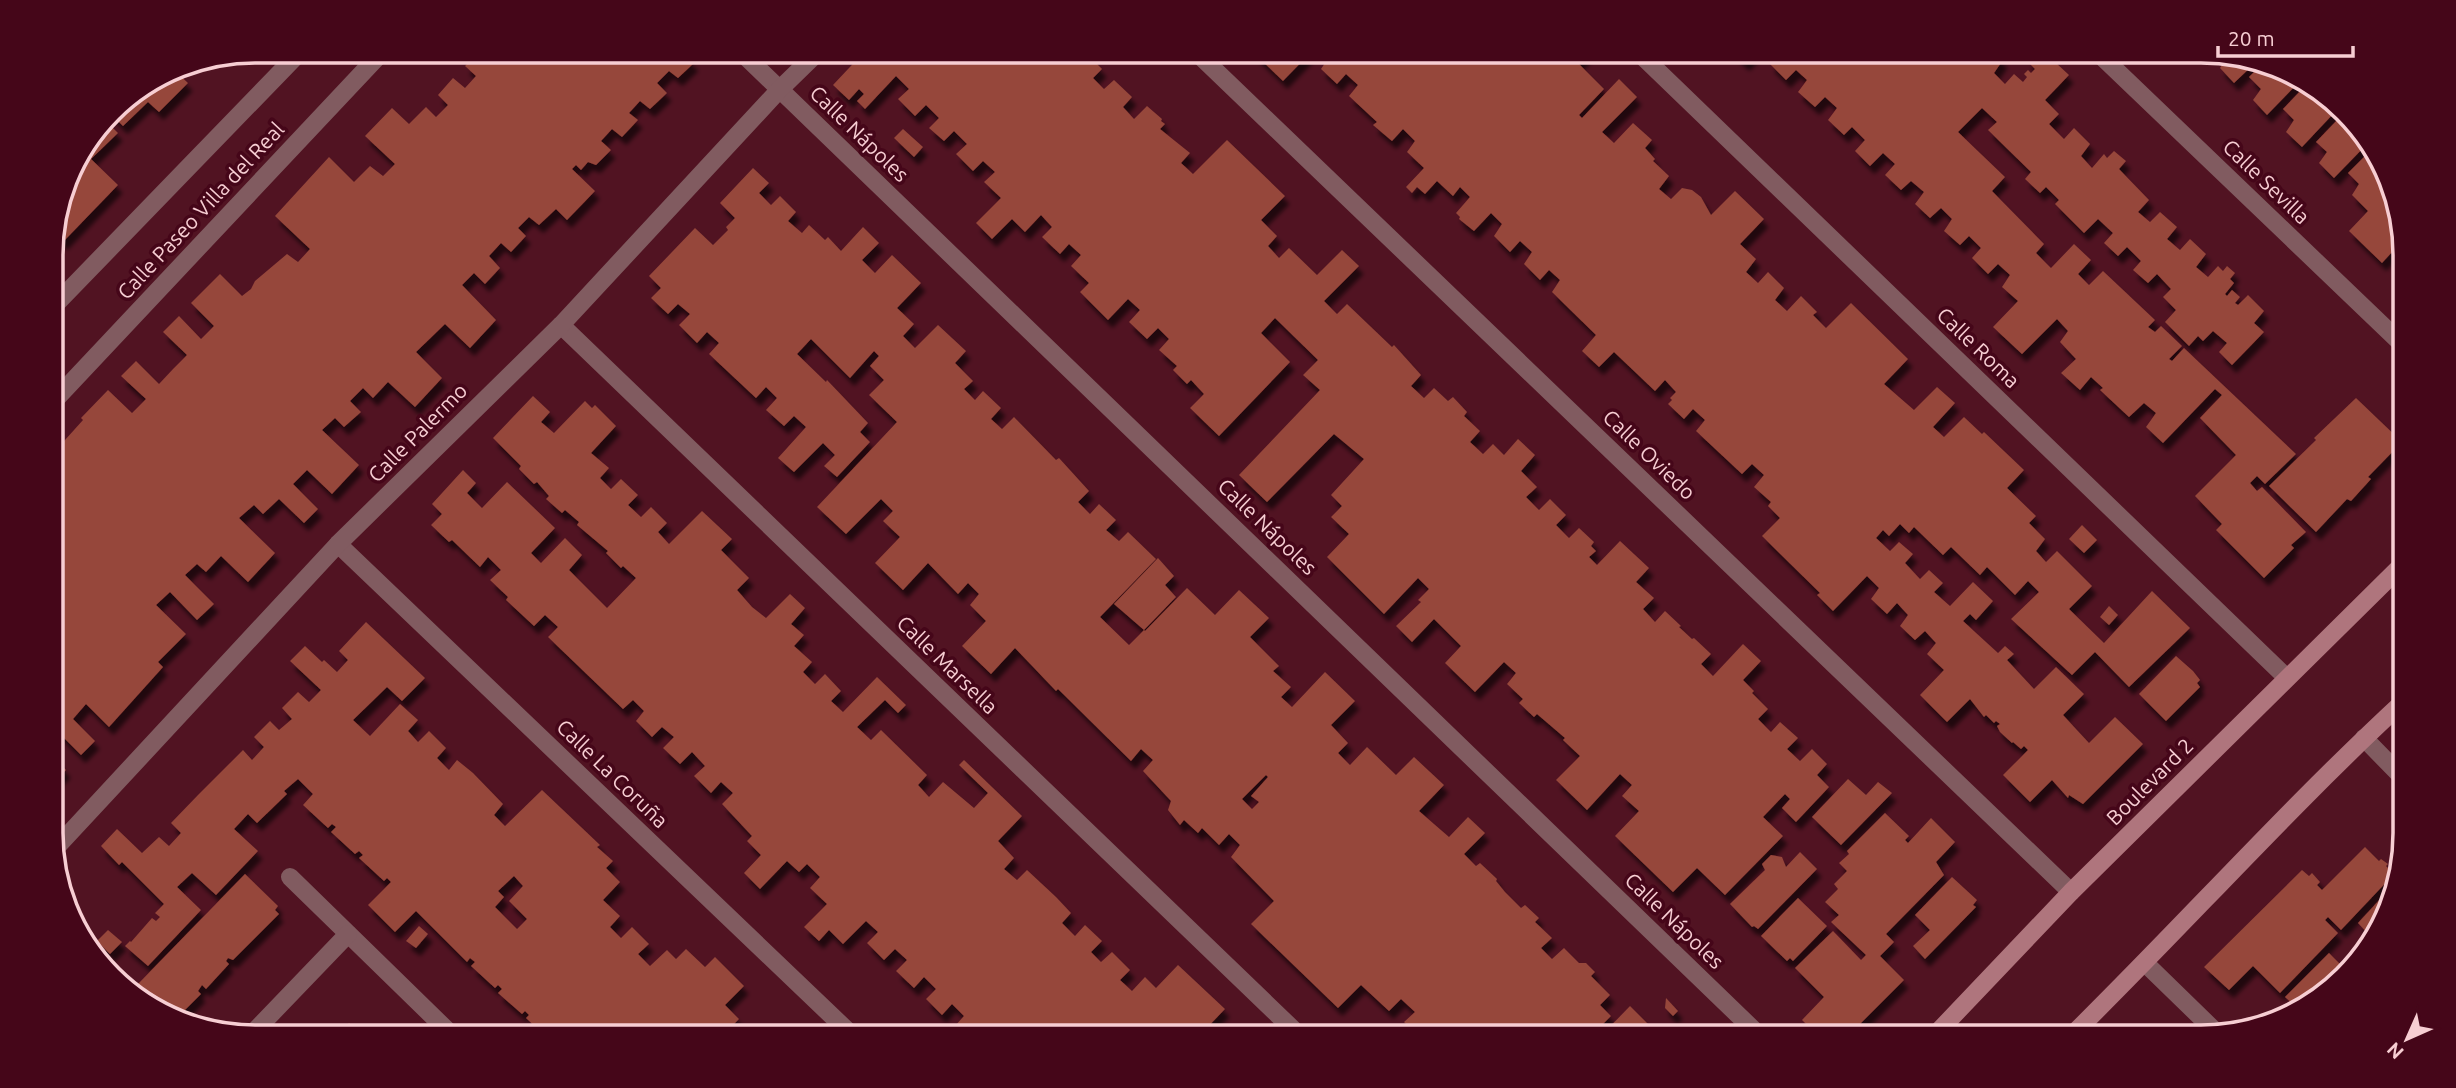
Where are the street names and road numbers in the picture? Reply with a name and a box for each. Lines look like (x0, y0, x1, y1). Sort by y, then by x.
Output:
street label: Calle Nápoles (805, 80, 914, 186)
street label: Calle Paseo Villa del Real (112, 117, 288, 304)
street label: Calle Sevilla (2218, 134, 2315, 228)
street label: Calle Roma (1932, 302, 2025, 393)
street label: Calle Palermo (363, 378, 472, 487)
street label: Calle Oviedo (1599, 404, 1701, 504)
street label: Calle Nápoles (1213, 473, 1322, 579)
street label: Calle Marsella (892, 610, 1003, 718)
street label: Calle La Coruña (552, 714, 673, 832)
street label: Boulevard 2 (2101, 733, 2198, 830)
street label: Calle Nápoles (1620, 867, 1729, 973)

